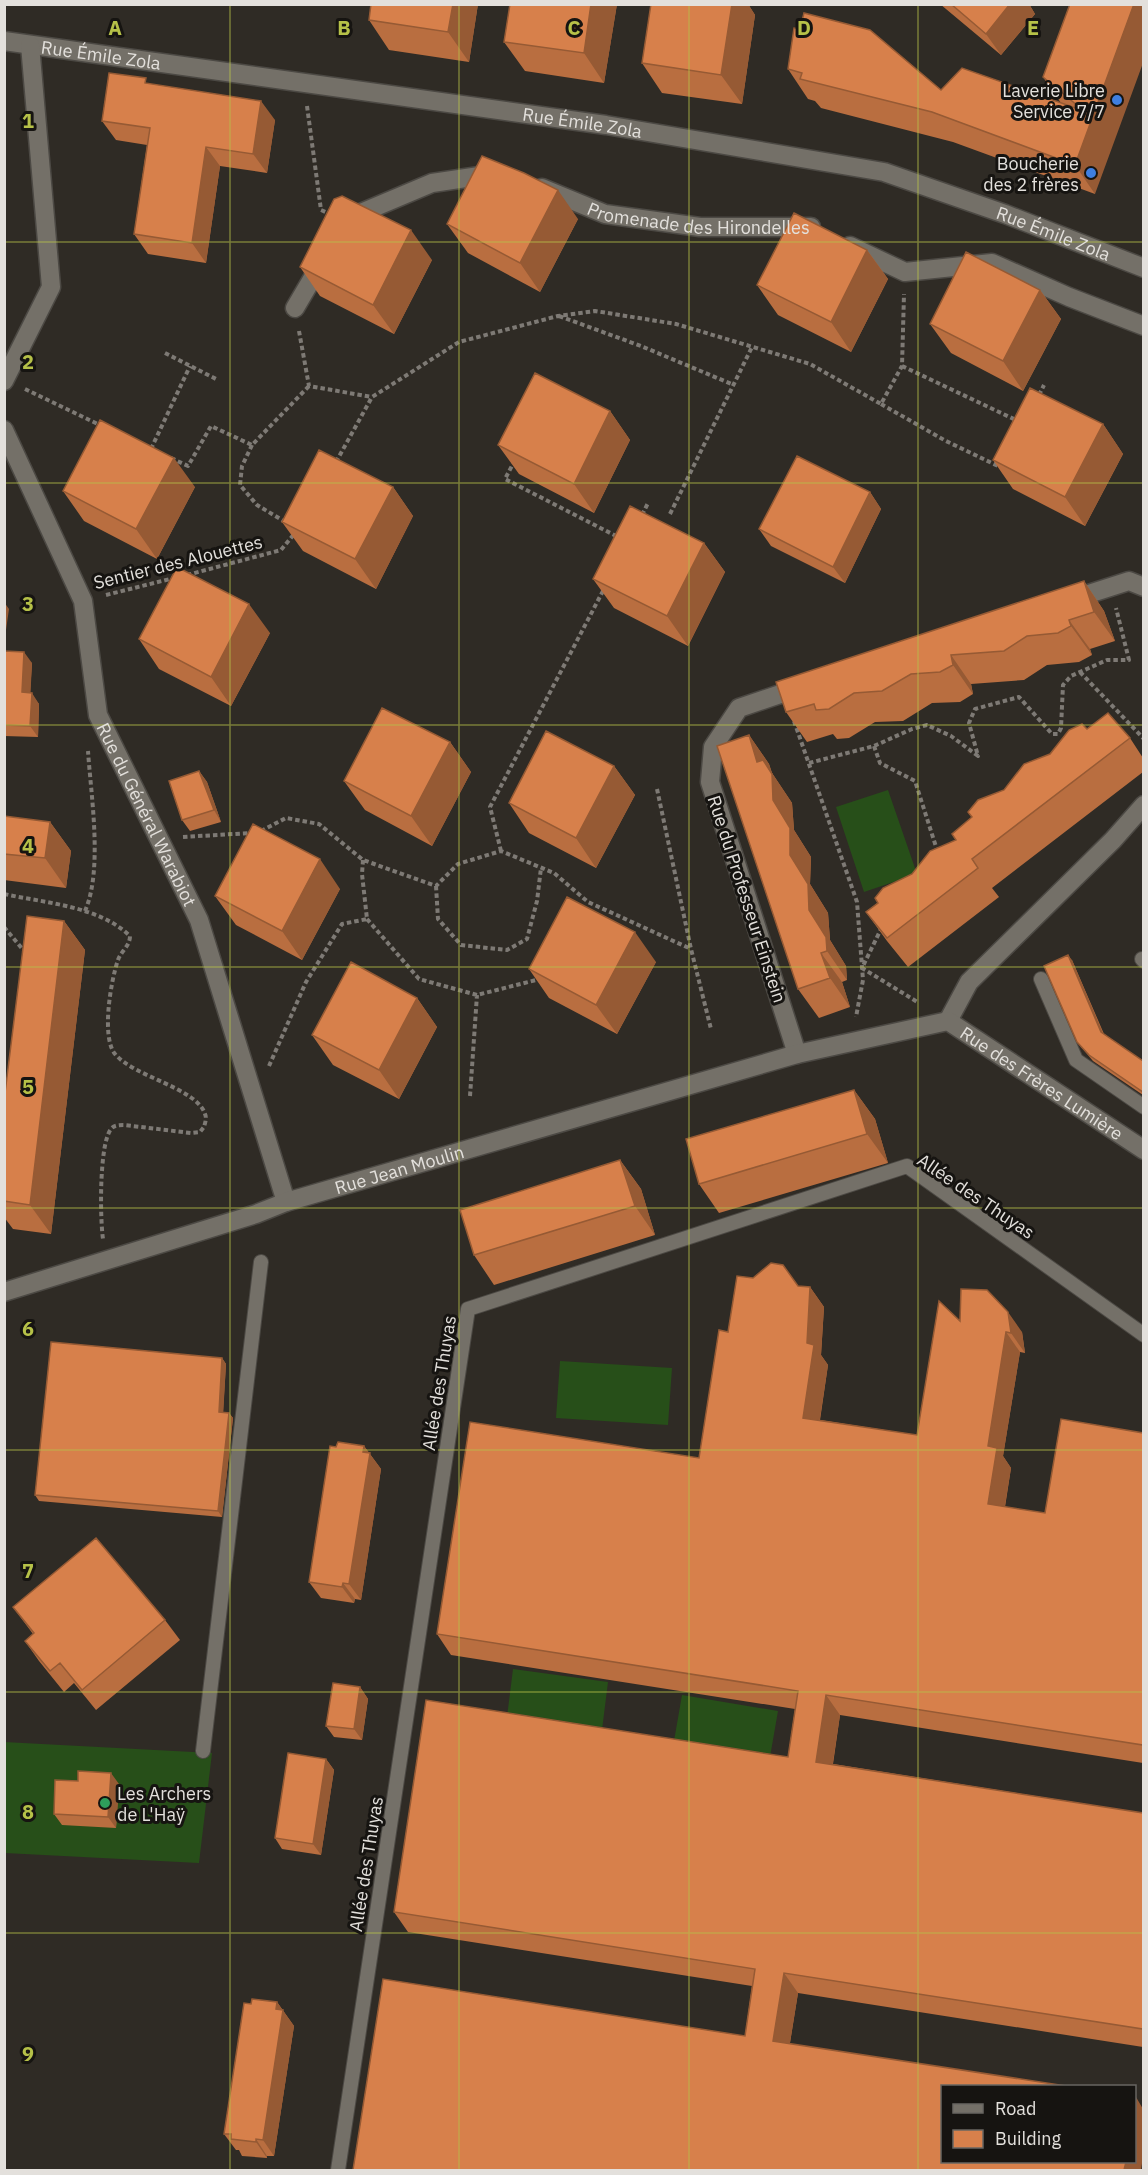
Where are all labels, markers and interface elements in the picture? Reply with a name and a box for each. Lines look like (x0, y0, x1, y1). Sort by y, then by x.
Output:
text: A (108, 14, 122, 41)
text: B (337, 14, 351, 41)
text: C (567, 14, 581, 41)
text: D (797, 14, 811, 41)
text: E (1027, 14, 1039, 41)
street label: Rue Émile Zola (40, 35, 163, 74)
place label: Laverie Libre Service 7/7 (1002, 79, 1105, 123)
marker: Laverie Libre Service 7/7 (1110, 93, 1124, 107)
street label: Rue Émile Zola (521, 102, 644, 142)
text: 1 (22, 107, 34, 134)
place label: Boucherie des 2 frères (983, 152, 1079, 196)
marker: Boucherie des 2 frères (1084, 166, 1098, 180)
street label: Promenade des Hirondelles (584, 197, 810, 239)
street label: Rue Émile Zola (993, 200, 1114, 266)
text: 2 (22, 348, 34, 375)
street label: Sentier des Alouettes (91, 530, 265, 594)
text: 3 (22, 590, 34, 617)
street label: Rue du Général Warabiot (92, 719, 202, 910)
street label: Rue du Professeur Einstein (703, 792, 791, 1006)
text: 4 (22, 832, 34, 859)
street label: Rue des Frères Lumière (956, 1021, 1128, 1145)
text: 5 (22, 1073, 34, 1100)
street label: Rue Jean Moulin (332, 1140, 467, 1199)
street label: Allée des Thuyas (913, 1148, 1039, 1244)
street label: Allée des Thuyas (417, 1314, 461, 1452)
text: 6 (22, 1315, 34, 1342)
text: 7 (22, 1557, 34, 1584)
place label: Les Archers de L'Haÿ (117, 1782, 211, 1826)
street label: Allée des Thuyas (344, 1795, 388, 1933)
marker: Les Archers de L'Haÿ (98, 1796, 112, 1810)
text: 8 (22, 1798, 34, 1825)
text: 9 (22, 2040, 34, 2067)
legend (941, 2085, 1136, 2163)
text: Road (995, 2097, 1036, 2120)
text: Building (995, 2127, 1062, 2150)

